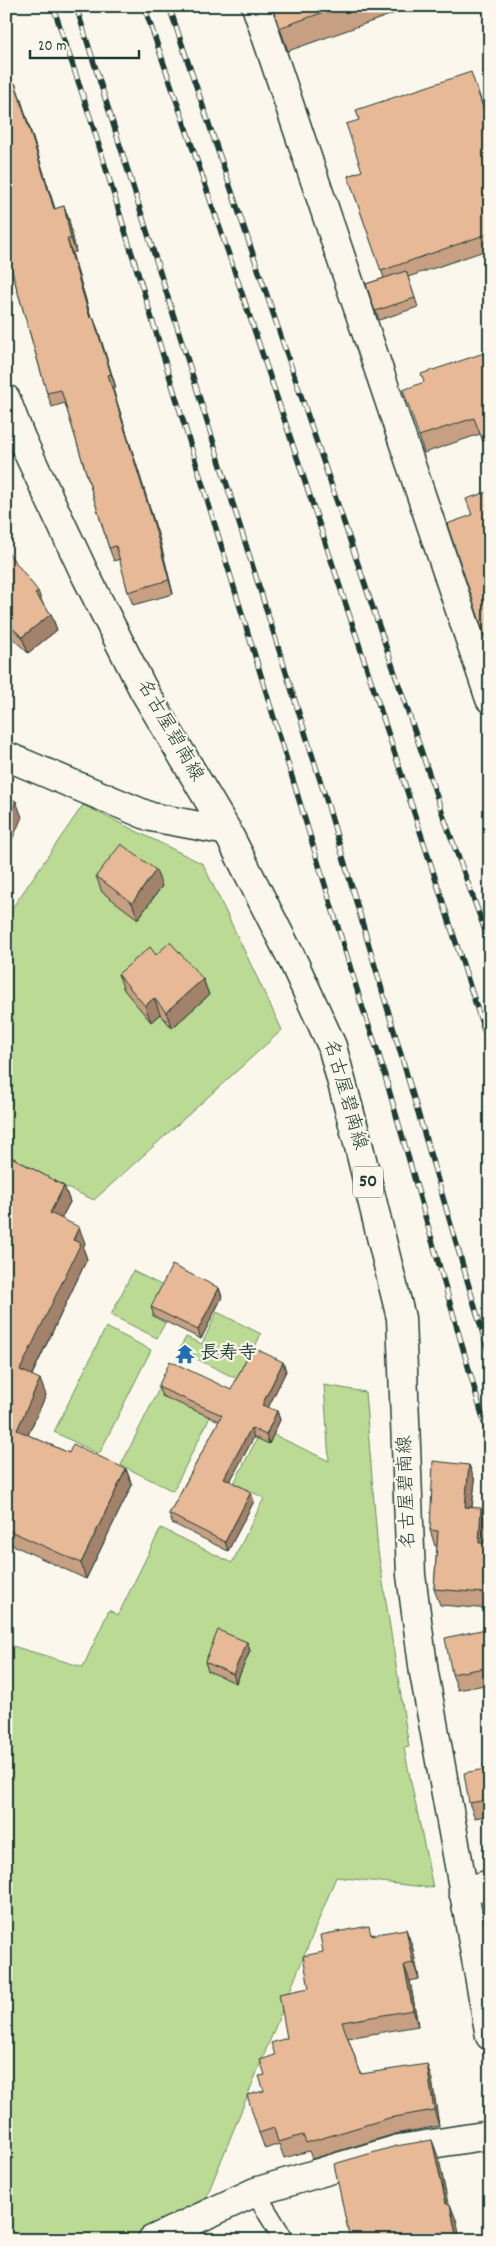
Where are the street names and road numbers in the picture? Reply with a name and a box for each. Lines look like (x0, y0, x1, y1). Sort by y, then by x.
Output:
street label: 名古屋碧南線 (129, 675, 209, 787)
street label: 名古屋碧南線 (315, 1036, 373, 1154)
road number: 50 (353, 1166, 383, 1198)
street label: 名古屋碧南線 (393, 1435, 423, 1549)

